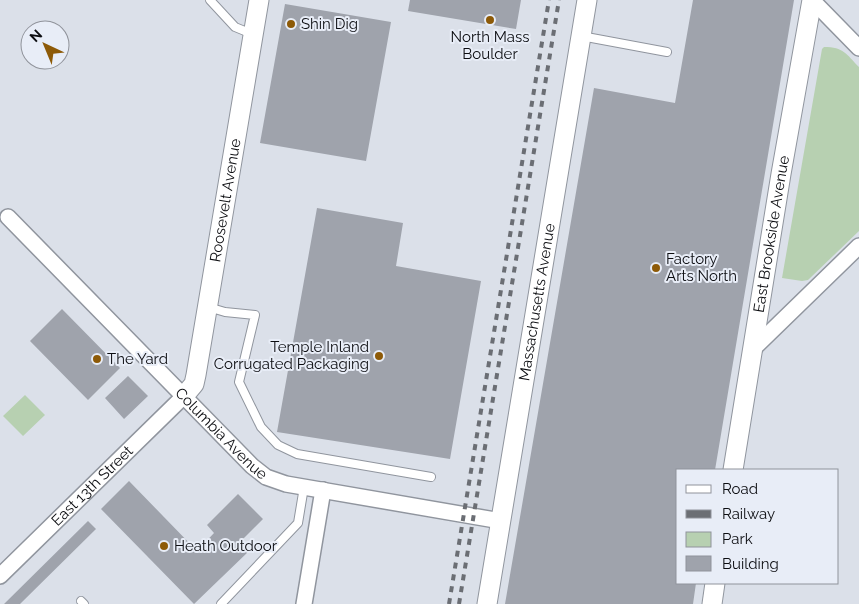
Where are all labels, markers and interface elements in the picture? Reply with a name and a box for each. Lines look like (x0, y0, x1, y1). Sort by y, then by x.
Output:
marker: North Mass Boulder (484, 14, 496, 26)
place label: Shin Dig (301, 15, 358, 33)
marker: Shin Dig (285, 18, 297, 30)
north arrow (20, 20, 70, 70)
text: N (27, 26, 45, 45)
place label: North Mass Boulder (451, 28, 530, 63)
street label: Roosevelt Avenue (206, 137, 245, 263)
street label: East Brookside Avenue (750, 154, 793, 314)
street label: Massachusetts Avenue (515, 222, 559, 382)
place label: Factory Arts North (666, 250, 737, 285)
marker: Factory Arts North (650, 262, 662, 274)
place label: Temple Inland Corrugated Packaging (214, 338, 369, 373)
place label: The Yard (107, 350, 168, 368)
marker: Temple Inland Corrugated Packaging (373, 350, 385, 362)
marker: The Yard (91, 353, 103, 365)
street label: Columbia Avenue (171, 384, 271, 484)
street label: East 13th Street (48, 442, 137, 530)
legend (676, 469, 839, 584)
text: Road (722, 480, 758, 498)
text: Railway (722, 505, 775, 523)
text: Park (722, 530, 753, 548)
place label: Heath Outdoor (174, 537, 278, 555)
marker: Heath Outdoor (158, 540, 170, 552)
text: Building (722, 555, 779, 573)

